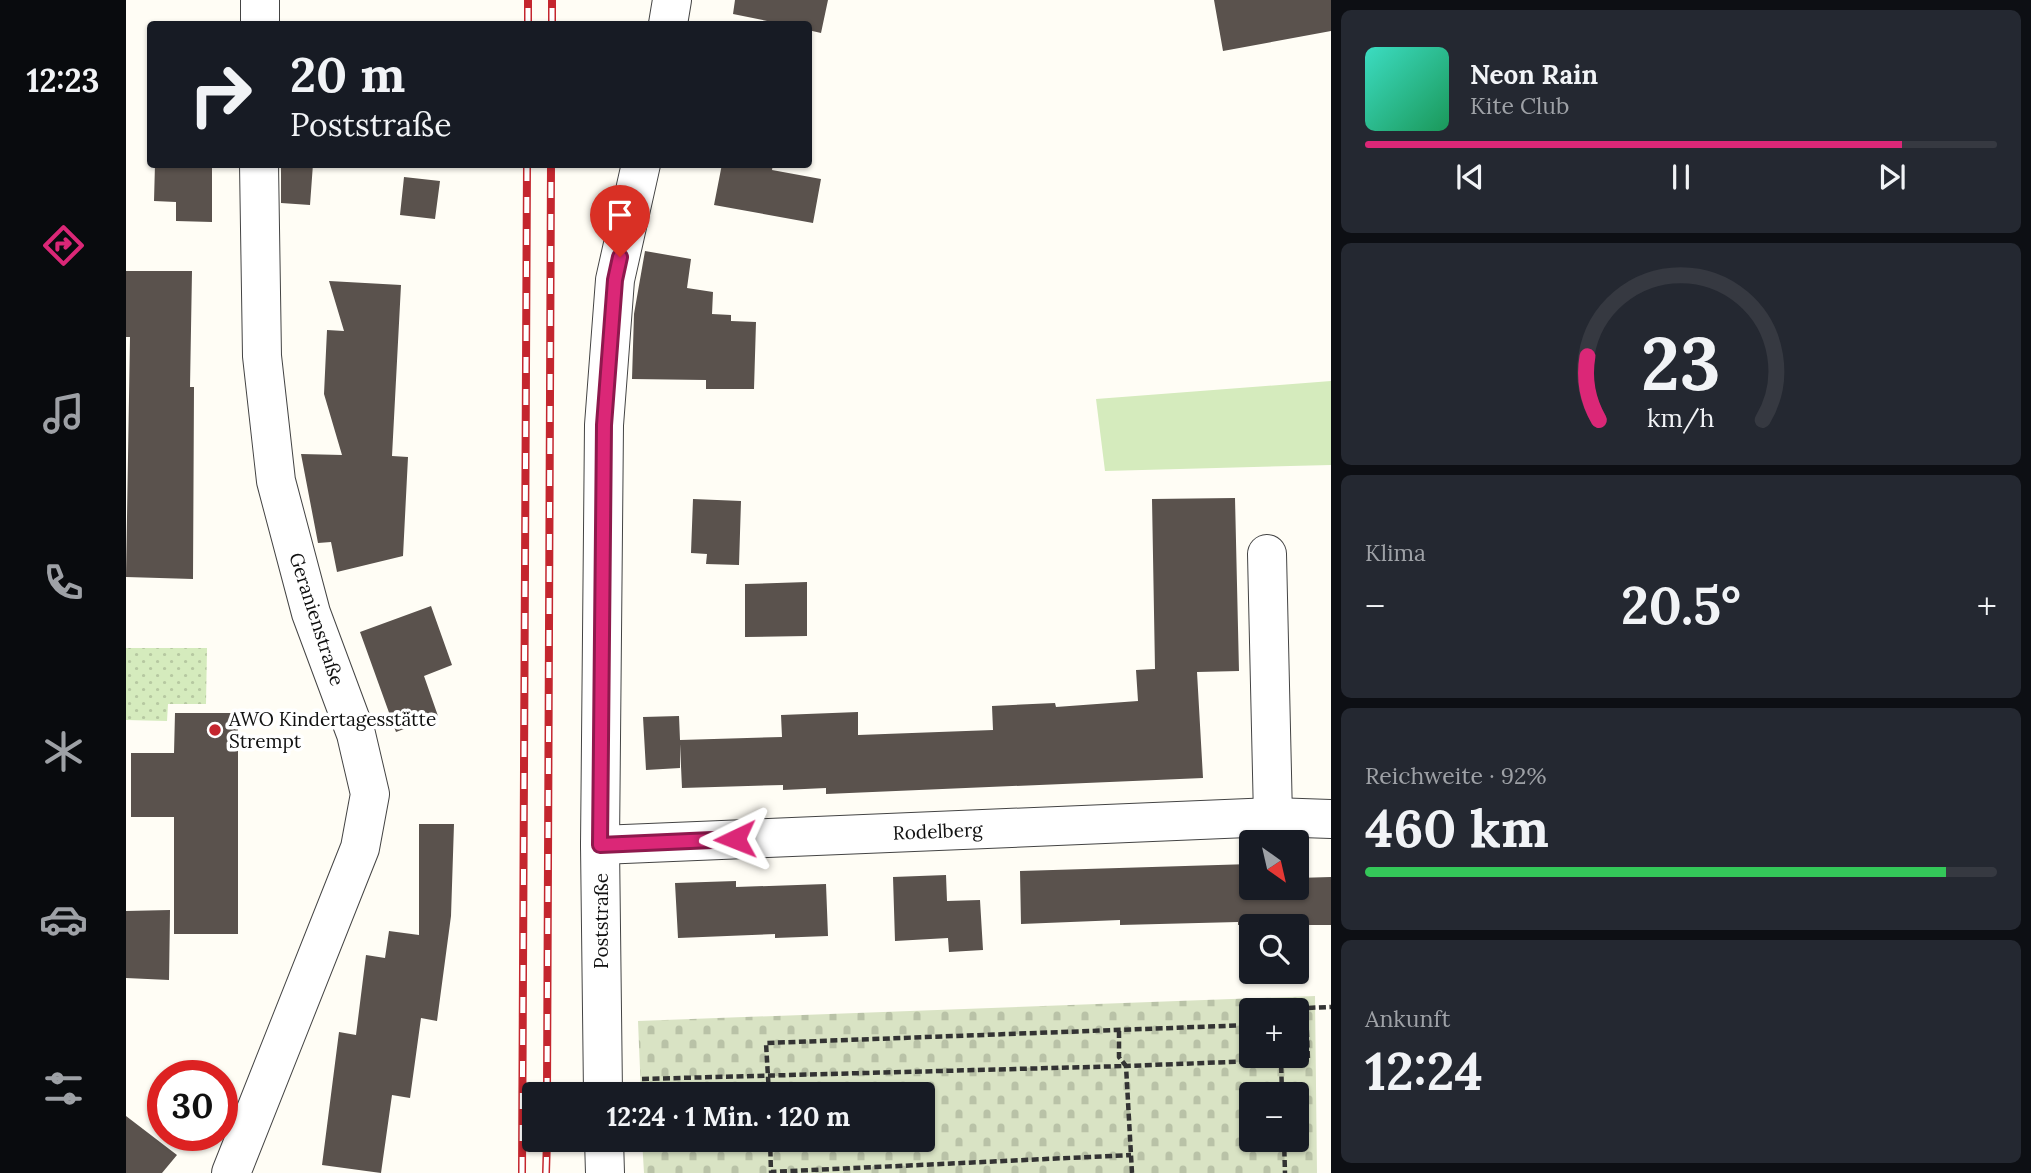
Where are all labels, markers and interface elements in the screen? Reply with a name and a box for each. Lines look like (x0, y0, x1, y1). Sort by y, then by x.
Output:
text: 20 m (290, 43, 405, 105)
icon: right (175, 49, 266, 140)
text: Neon Rain (1470, 58, 1598, 91)
text: 12:23 (26, 60, 100, 101)
text: Kite Club (1470, 91, 1569, 120)
text: Poststraße (290, 104, 451, 145)
icon: previous (1451, 158, 1489, 196)
icon: pause (1662, 158, 1700, 196)
icon: next (1873, 158, 1911, 196)
pin (590, 185, 650, 257)
icon: arrive (601, 196, 639, 234)
icon: directions (39, 221, 88, 270)
text: 23 (1641, 317, 1721, 410)
icon: music (39, 389, 88, 438)
text: km/h (1647, 402, 1715, 434)
text: Klima (1365, 538, 1426, 567)
street label: Geranienstraße (284, 549, 350, 689)
icon: phone (39, 558, 88, 607)
text: 20.5° (1621, 572, 1741, 638)
text: − (1365, 582, 1385, 630)
text: + (1977, 582, 1997, 630)
place label: AWO Kindertagesstätte Strempt (228, 707, 436, 753)
marker: AWO Kindertagesstätte Strempt (207, 722, 223, 738)
icon: climate (39, 727, 88, 776)
text: Reichweite · 92% (1365, 761, 1546, 790)
text: 460 km (1365, 795, 1549, 861)
position arrow (698, 802, 772, 876)
street label: Rodelberg (892, 817, 984, 845)
north arrow (1239, 830, 1309, 900)
map controls (1239, 830, 1309, 1152)
street label: Poststraße (589, 873, 613, 969)
icon: car (39, 895, 88, 944)
button: search (1239, 914, 1309, 984)
button: + (1239, 998, 1309, 1068)
text: Ankunft (1365, 1004, 1450, 1033)
text: 12:24 (1365, 1038, 1483, 1104)
speed limit sign: 30 (147, 1060, 238, 1151)
icon: filters (39, 1064, 88, 1113)
button: − (1239, 1082, 1309, 1152)
text: 12:24 · 1 Min. · 120 m (607, 1100, 850, 1133)

